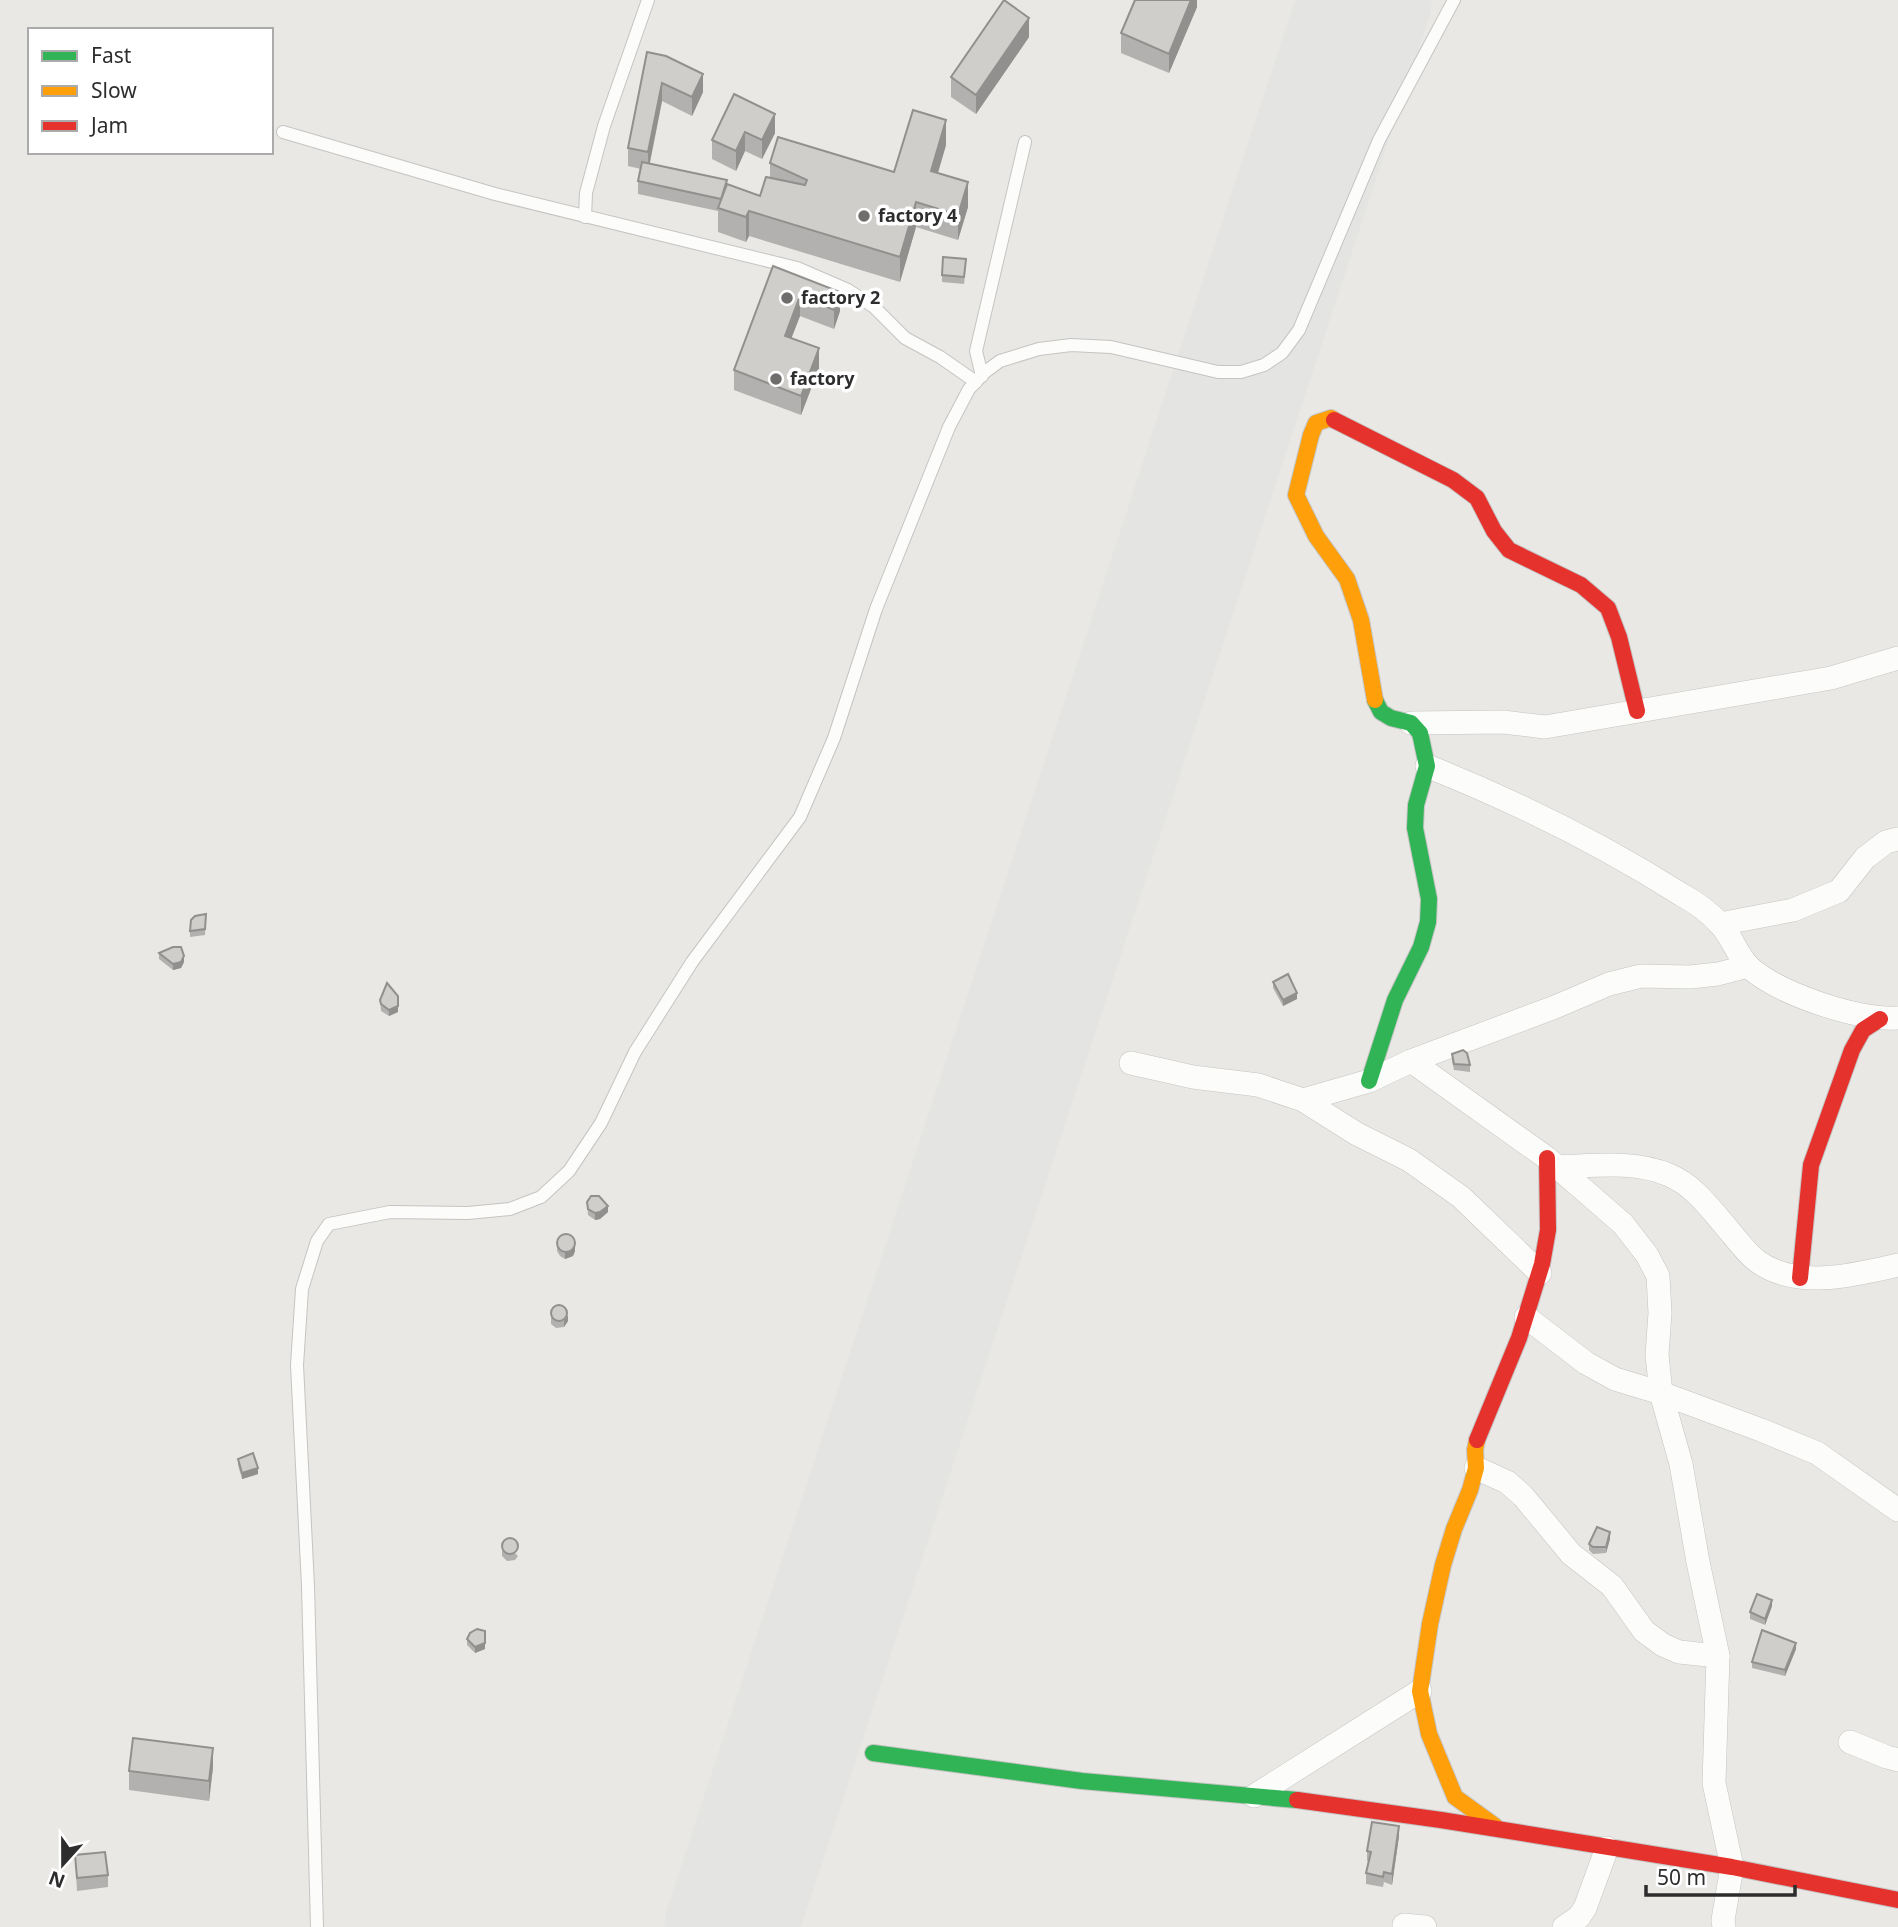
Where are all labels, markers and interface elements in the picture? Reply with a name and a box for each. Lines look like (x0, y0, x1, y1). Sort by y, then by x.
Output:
legend (28, 28, 273, 154)
text: Fast (91, 41, 132, 69)
text: Slow (91, 76, 137, 104)
text: Jam (89, 111, 128, 139)
place label: factory 4 (878, 203, 957, 227)
marker: factory 4 (856, 208, 872, 224)
place label: factory 2 (801, 285, 880, 309)
marker: factory 2 (779, 290, 795, 306)
place label: factory (790, 366, 855, 390)
marker: factory (768, 371, 784, 387)
north arrow (28, 1829, 98, 1899)
scale bar (1646, 1854, 1795, 1898)
text: 50 m (1657, 1863, 1706, 1891)
text: N (45, 1865, 69, 1895)

